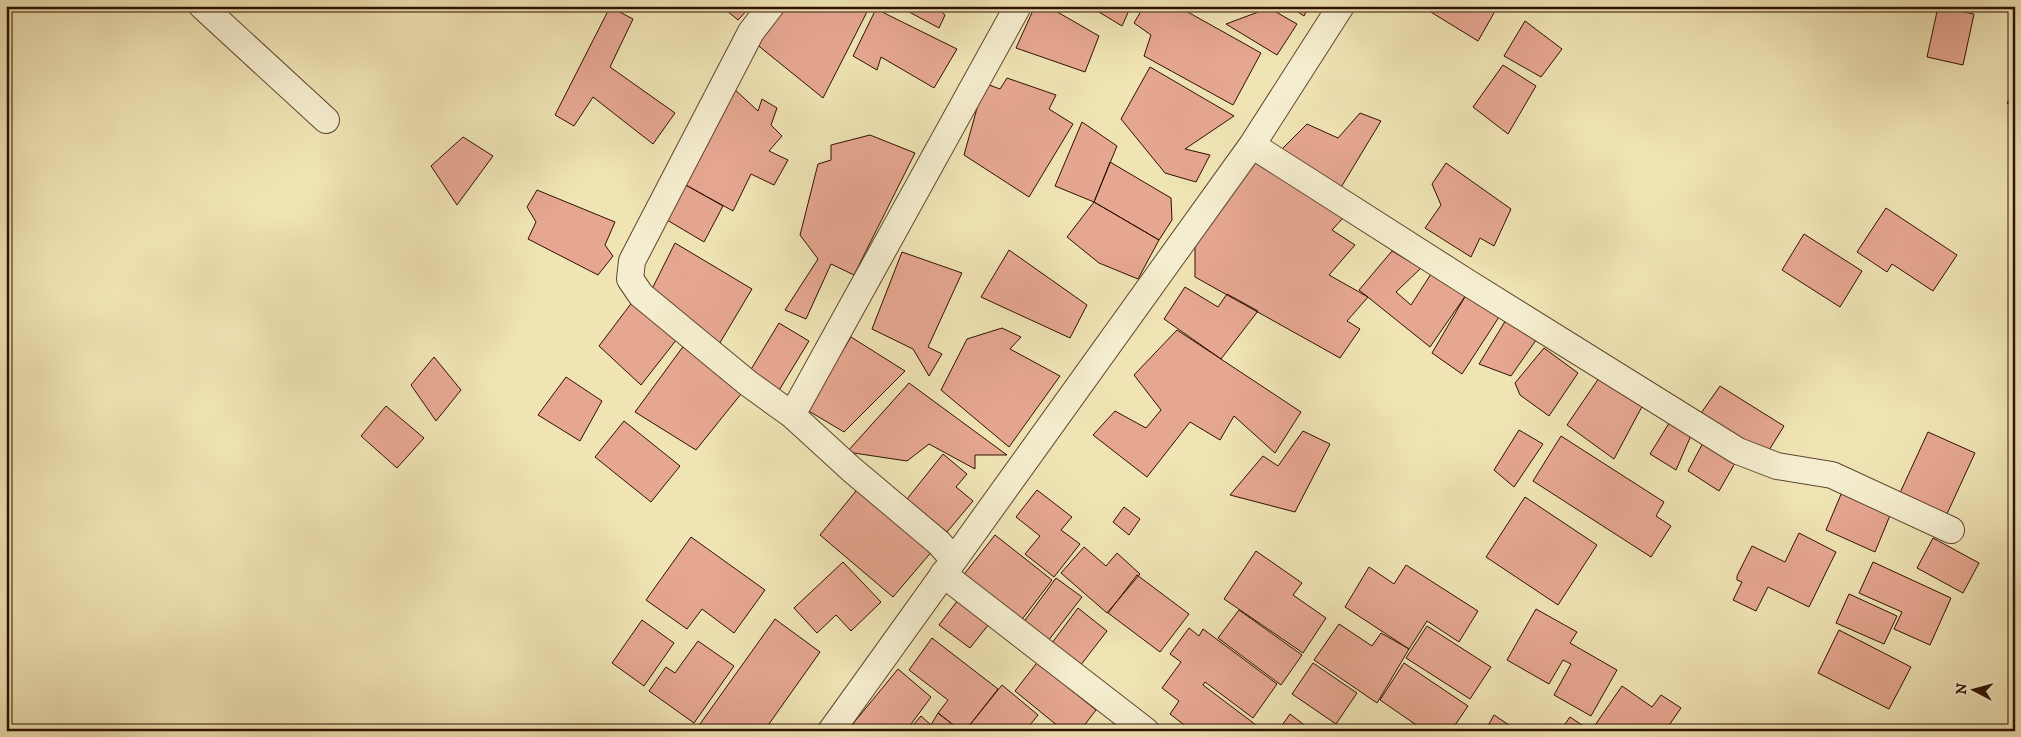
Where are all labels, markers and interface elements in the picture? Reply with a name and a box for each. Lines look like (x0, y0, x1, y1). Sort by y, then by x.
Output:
north arrow (1948, 664, 1998, 714)
text: N (1953, 682, 1972, 695)

